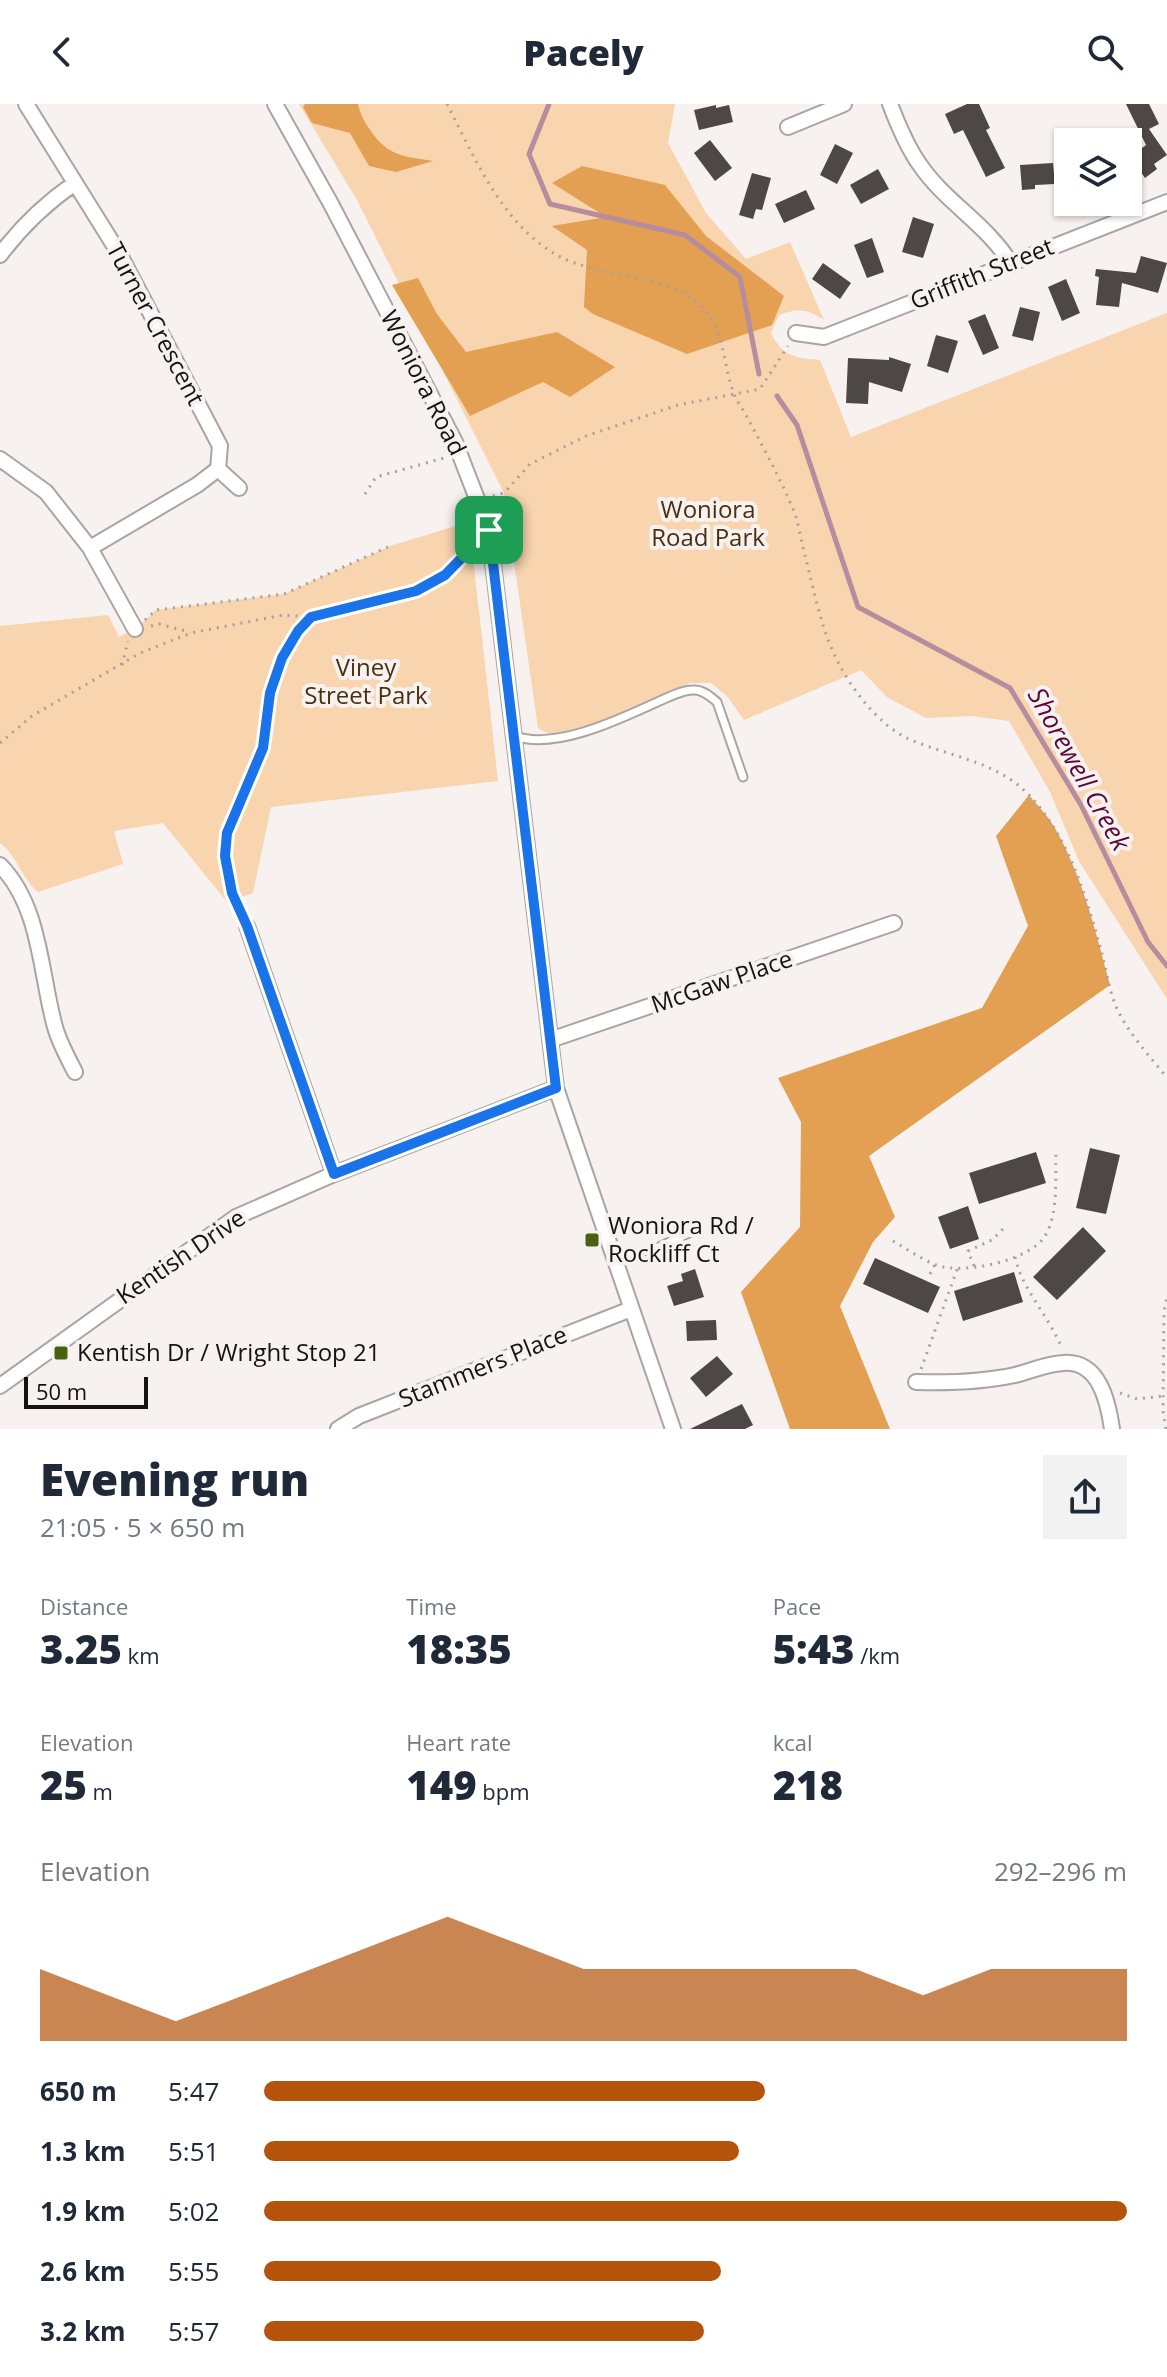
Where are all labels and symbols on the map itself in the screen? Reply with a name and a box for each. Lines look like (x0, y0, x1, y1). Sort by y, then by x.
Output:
street label: Griffith Street (905, 229, 1058, 316)
street label: Turner Crescent (99, 236, 213, 411)
street label: Woniora Road (374, 304, 475, 460)
park label: Woniora Road Park (651, 492, 765, 553)
pin (455, 496, 523, 564)
park label: Viney Street Park (304, 650, 428, 711)
water label: Shorewell Creek (1020, 680, 1140, 858)
street label: McGaw Place (646, 941, 797, 1020)
street label: Kentish Drive (109, 1201, 251, 1311)
place label: Woniora Rd / Rockliff Ct (608, 1208, 754, 1269)
marker: Woniora Rd / Rockliff Ct (583, 1231, 601, 1249)
street label: Stammers Place (393, 1317, 572, 1414)
place label: Kentish Dr / Wright Stop 21 (77, 1335, 380, 1368)
marker: Kentish Dr / Wright Stop 21 (52, 1344, 70, 1362)
scale bar (24, 1373, 148, 1409)

